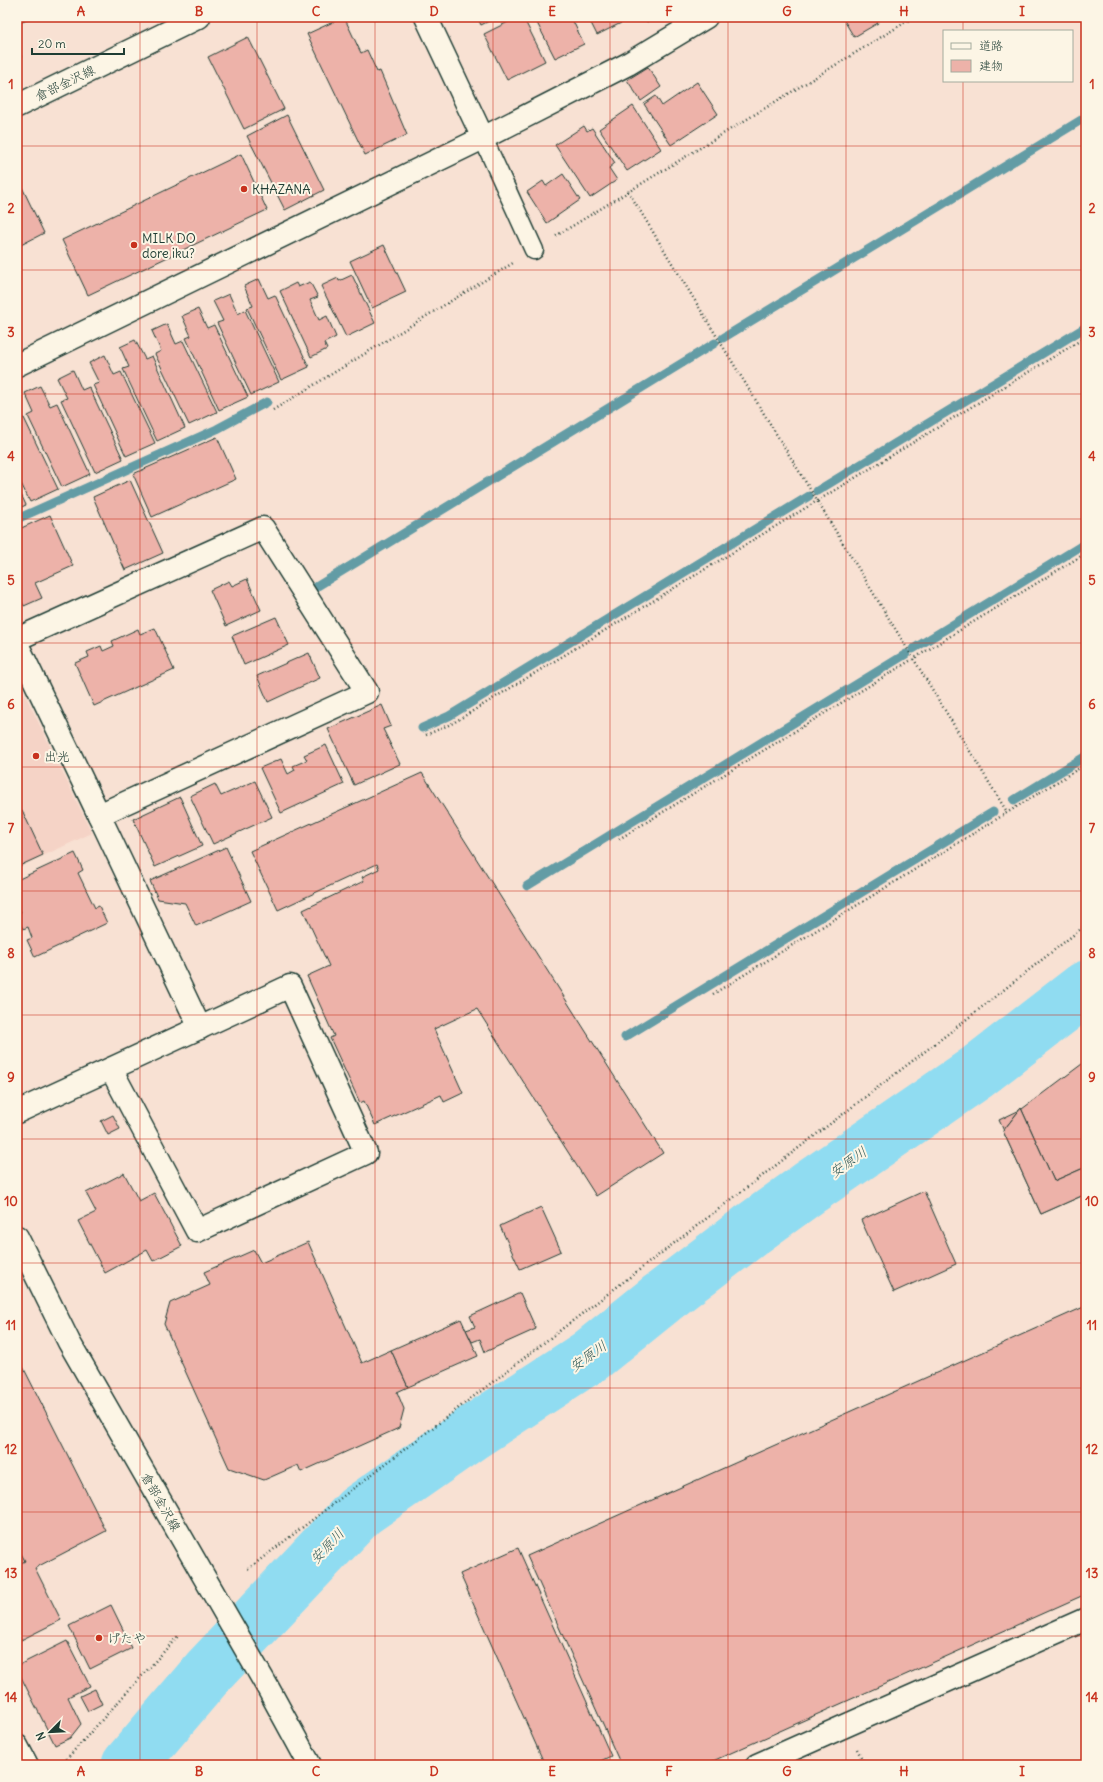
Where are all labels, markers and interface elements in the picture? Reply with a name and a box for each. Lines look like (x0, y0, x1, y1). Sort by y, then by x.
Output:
text: A (77, 3, 86, 20)
text: B (195, 3, 204, 20)
text: C (312, 3, 321, 20)
text: D (429, 3, 439, 20)
text: E (548, 3, 556, 20)
text: F (665, 3, 673, 20)
text: G (782, 3, 792, 20)
text: H (899, 3, 909, 20)
text: I (1019, 3, 1025, 20)
scale bar (32, 30, 124, 56)
legend (943, 30, 1073, 82)
text: 20 m (38, 36, 66, 51)
text: 道路 (979, 38, 1003, 53)
text: 建物 (979, 58, 1003, 73)
street label: 倉部金沢線 (32, 61, 99, 105)
text: 1 (8, 76, 14, 93)
text: 1 (1089, 76, 1095, 93)
place label: KHAZANA (252, 181, 311, 198)
marker: KHAZANA (239, 184, 249, 194)
text: 2 (7, 200, 15, 217)
text: 2 (1088, 200, 1096, 217)
place label: MILK DO dore iku? (142, 230, 196, 262)
marker: MILK DO dore iku? (129, 240, 139, 250)
text: 3 (7, 324, 15, 341)
text: 3 (1088, 324, 1096, 341)
text: 4 (7, 448, 15, 465)
text: 4 (1088, 448, 1096, 465)
text: 5 (7, 572, 15, 589)
text: 5 (1088, 572, 1096, 589)
text: 6 (7, 696, 15, 713)
text: 6 (1088, 696, 1096, 713)
place label: 出光 (44, 748, 70, 765)
marker: 出光 (31, 751, 41, 761)
text: 7 (8, 820, 15, 837)
text: 7 (1089, 820, 1096, 837)
text: 8 (7, 945, 15, 962)
text: 8 (1088, 945, 1096, 962)
text: 9 (7, 1069, 15, 1086)
text: 9 (1088, 1069, 1096, 1086)
water label: 安原川 (826, 1143, 870, 1181)
text: 10 (4, 1193, 18, 1210)
text: 10 (1085, 1193, 1099, 1210)
text: 11 (6, 1317, 16, 1334)
text: 11 (1087, 1317, 1097, 1334)
water label: 安原川 (566, 1337, 610, 1375)
text: 12 (5, 1441, 17, 1458)
text: 12 (1086, 1441, 1098, 1458)
street label: 倉部金沢線 (137, 1470, 185, 1535)
water label: 安原川 (306, 1525, 348, 1567)
text: 13 (5, 1565, 17, 1582)
text: 13 (1086, 1565, 1098, 1582)
place label: げたや (107, 1630, 146, 1647)
marker: げたや (94, 1633, 104, 1643)
text: 14 (5, 1689, 18, 1706)
text: 14 (1086, 1689, 1099, 1706)
north arrow (30, 1712, 70, 1752)
text: N (33, 1730, 49, 1742)
text: A (77, 1763, 86, 1780)
text: B (195, 1763, 204, 1780)
text: C (312, 1763, 321, 1780)
text: D (429, 1763, 439, 1780)
text: E (548, 1763, 556, 1780)
text: F (665, 1763, 673, 1780)
text: G (782, 1763, 792, 1780)
text: H (899, 1763, 909, 1780)
text: I (1019, 1763, 1025, 1780)

